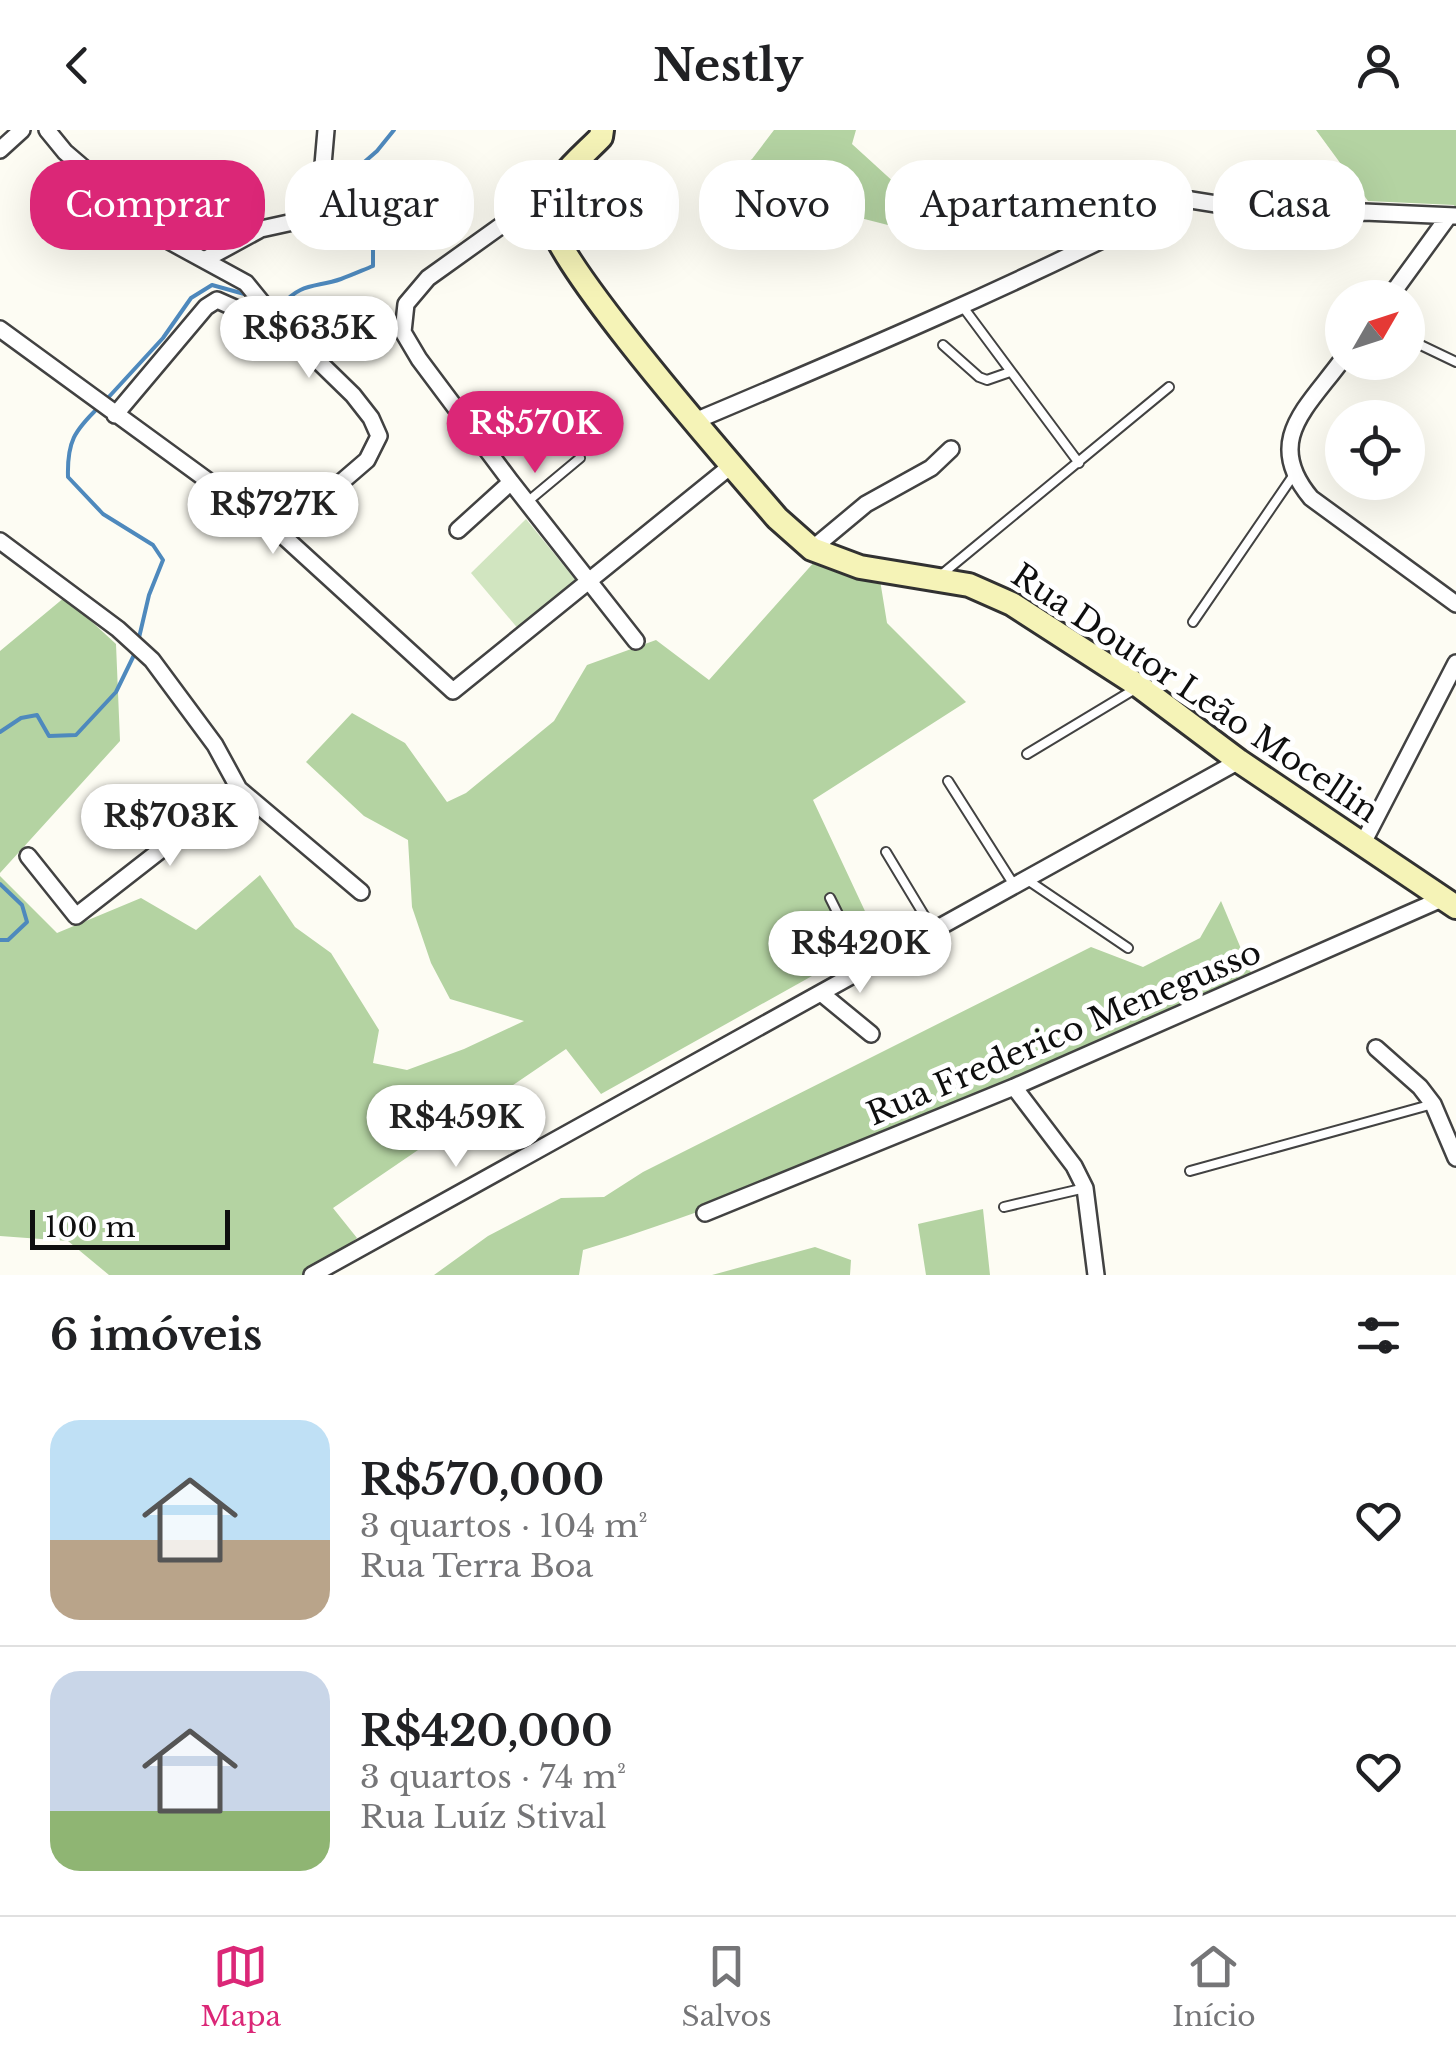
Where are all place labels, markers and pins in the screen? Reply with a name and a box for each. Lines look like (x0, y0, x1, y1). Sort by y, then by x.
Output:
pin: R$635K (228, 296, 390, 381)
pin: R$570K (454, 391, 616, 476)
pin: R$727K (192, 472, 354, 557)
pin: R$703K (89, 784, 251, 869)
pin: R$420K (779, 911, 941, 996)
pin: R$459K (375, 1085, 537, 1170)

